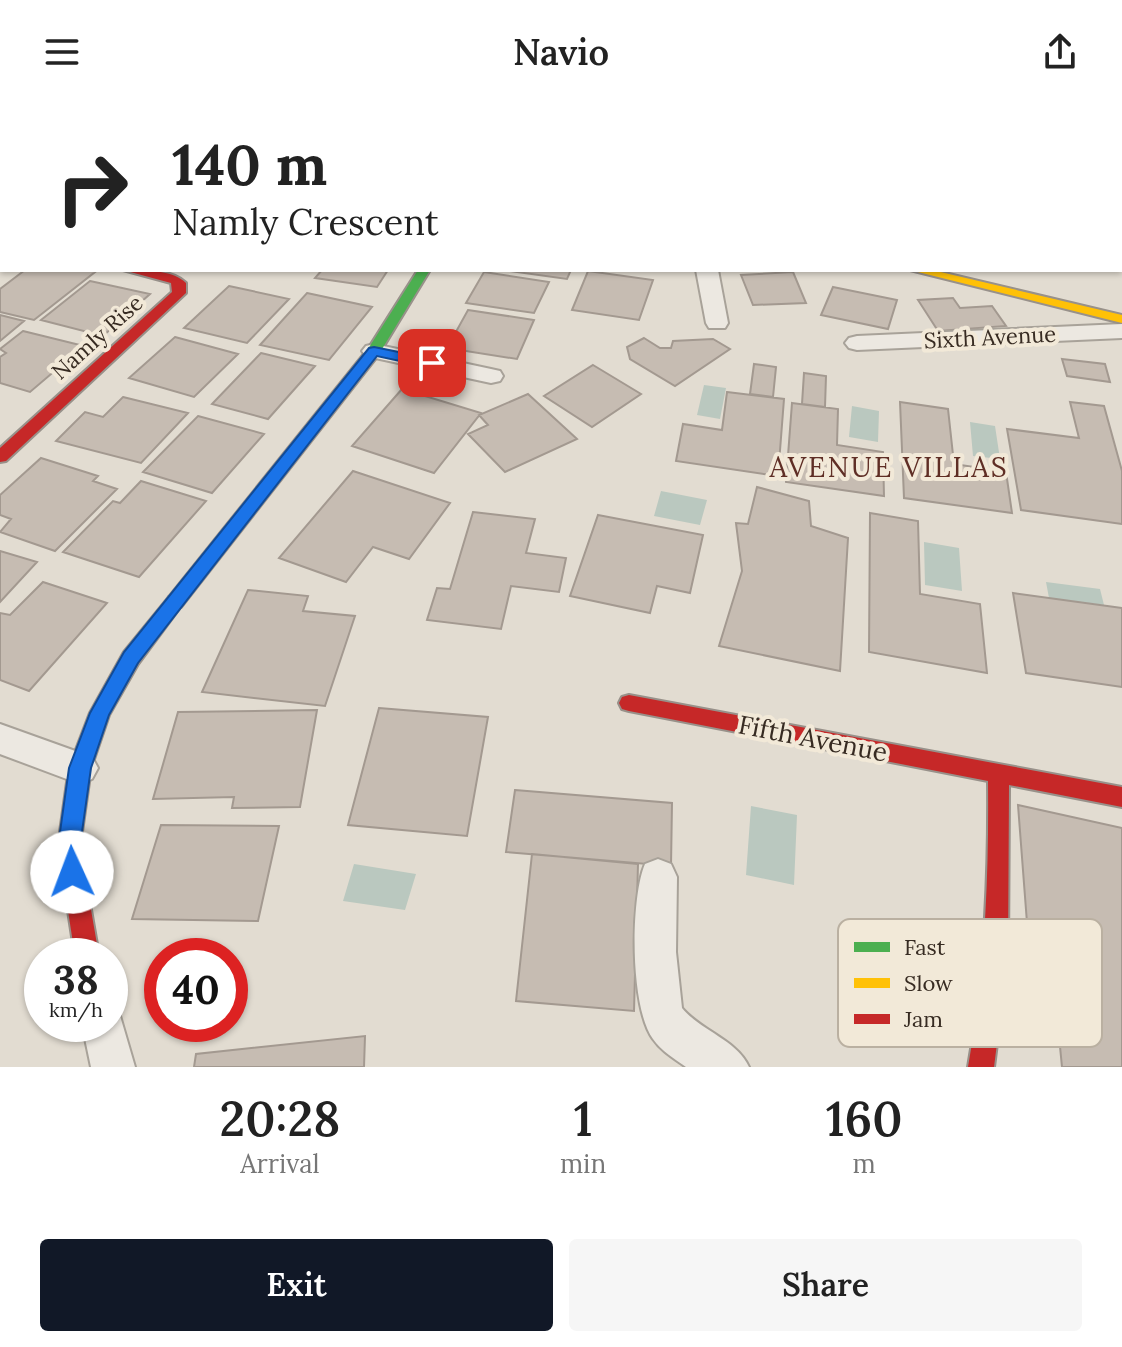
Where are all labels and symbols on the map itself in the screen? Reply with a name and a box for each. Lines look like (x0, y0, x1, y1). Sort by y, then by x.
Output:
street label: Namly Rise (46, 289, 148, 385)
street label: Sixth Avenue (923, 320, 1057, 354)
pin (398, 329, 466, 397)
district label: AVENUE VILLAS (768, 449, 1009, 485)
street label: Fifth Avenue (736, 707, 890, 769)
position arrow (30, 830, 114, 914)
legend (838, 919, 1102, 1047)
text: Fast (904, 933, 946, 961)
speed limit sign: 40 (144, 938, 248, 1042)
text: Slow (904, 969, 953, 997)
text: Jam (903, 1005, 943, 1033)

